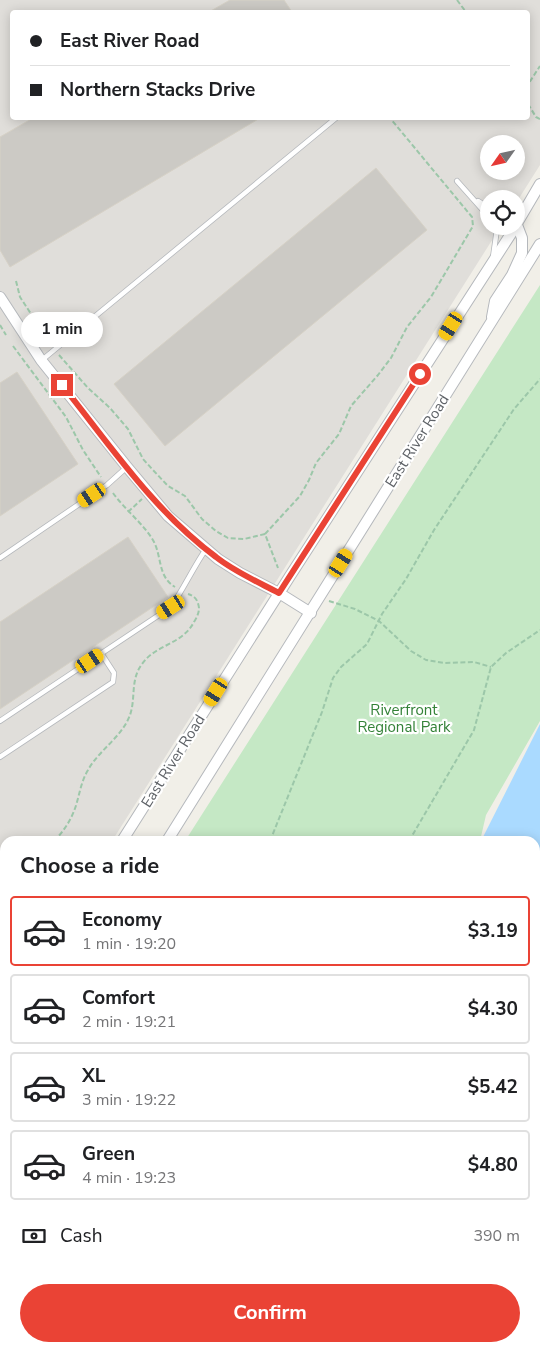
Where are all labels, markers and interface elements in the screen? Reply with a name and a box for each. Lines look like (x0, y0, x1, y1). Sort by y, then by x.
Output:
text: East River Road (60, 28, 199, 54)
text: Northern Stacks Drive (60, 77, 255, 103)
north arrow (480, 135, 525, 180)
map controls (480, 135, 525, 235)
button: locate (480, 190, 525, 235)
car (436, 309, 465, 343)
callout: 1 min (21, 312, 103, 348)
text: 1 min (41, 318, 83, 340)
route start (409, 363, 431, 385)
route end (51, 374, 73, 396)
street label: East River Road (380, 391, 454, 491)
car (75, 480, 108, 510)
car (326, 546, 355, 580)
car (154, 593, 187, 621)
car (73, 646, 106, 676)
car (201, 675, 230, 709)
park label: Riverfront Regional Park (357, 700, 451, 737)
street label: East River Road (136, 711, 210, 811)
text: Choose a ride (20, 851, 159, 881)
text: Economy (82, 907, 162, 933)
icon: car (22, 909, 67, 954)
text: $3.19 (468, 918, 518, 944)
text: 1 min · 19:20 (82, 933, 176, 955)
text: Comfort (82, 985, 155, 1011)
icon: car (22, 987, 67, 1032)
text: $4.30 (468, 996, 518, 1022)
text: 2 min · 19:21 (82, 1011, 176, 1033)
text: XL (82, 1063, 105, 1089)
icon: car (22, 1065, 67, 1110)
text: $5.42 (468, 1074, 518, 1100)
text: 3 min · 19:22 (82, 1089, 176, 1111)
text: Green (82, 1141, 135, 1167)
icon: car (22, 1143, 67, 1188)
text: $4.80 (468, 1152, 518, 1178)
text: 4 min · 19:23 (82, 1167, 176, 1189)
icon: cash (20, 1222, 48, 1250)
text: Cash (60, 1223, 102, 1249)
text: 390 m (473, 1225, 520, 1247)
button: Confirm (20, 1284, 520, 1342)

